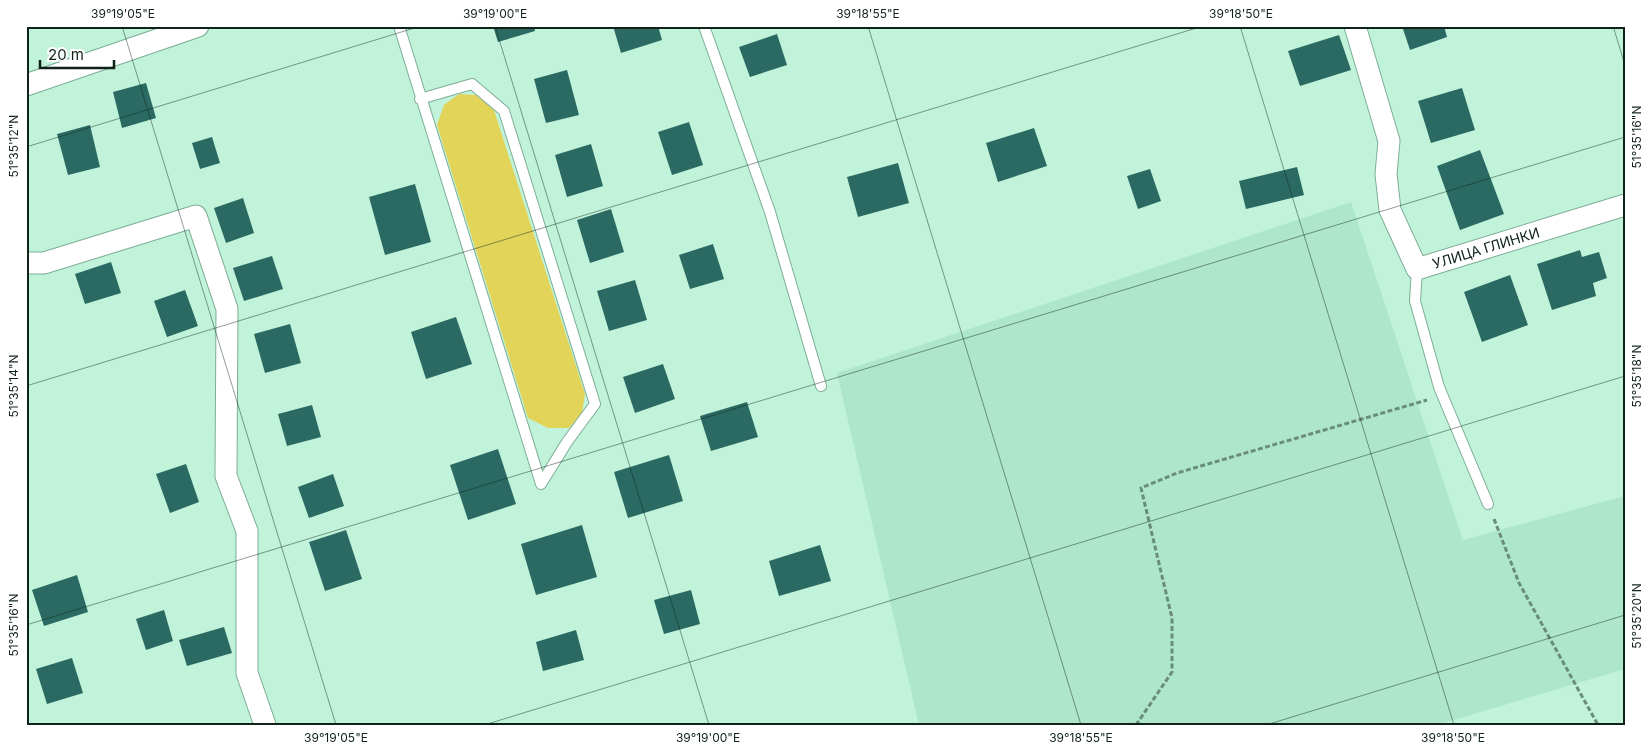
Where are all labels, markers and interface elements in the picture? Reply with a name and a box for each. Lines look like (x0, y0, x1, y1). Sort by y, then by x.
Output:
text: 39°19'05"E (91, 6, 155, 21)
text: 39°19'00"E (463, 6, 527, 21)
text: 39°18'55"E (836, 6, 900, 21)
text: 39°18'50"E (1209, 6, 1273, 21)
scale bar (40, 38, 114, 70)
text: 20 m (48, 45, 84, 64)
text: 51°35'16"N (1629, 106, 1644, 168)
text: 51°35'12"N (6, 115, 21, 177)
street label: УЛИЦА ГЛИНКИ (1430, 223, 1541, 272)
text: 51°35'18"N (1629, 345, 1644, 407)
text: 51°35'14"N (6, 354, 21, 418)
text: 51°35'20"N (1629, 583, 1644, 649)
text: 51°35'16"N (6, 594, 21, 656)
text: 39°19'05"E (304, 730, 368, 745)
text: 39°19'00"E (676, 730, 740, 745)
text: 39°18'55"E (1049, 730, 1113, 745)
text: 39°18'50"E (1421, 730, 1485, 745)

